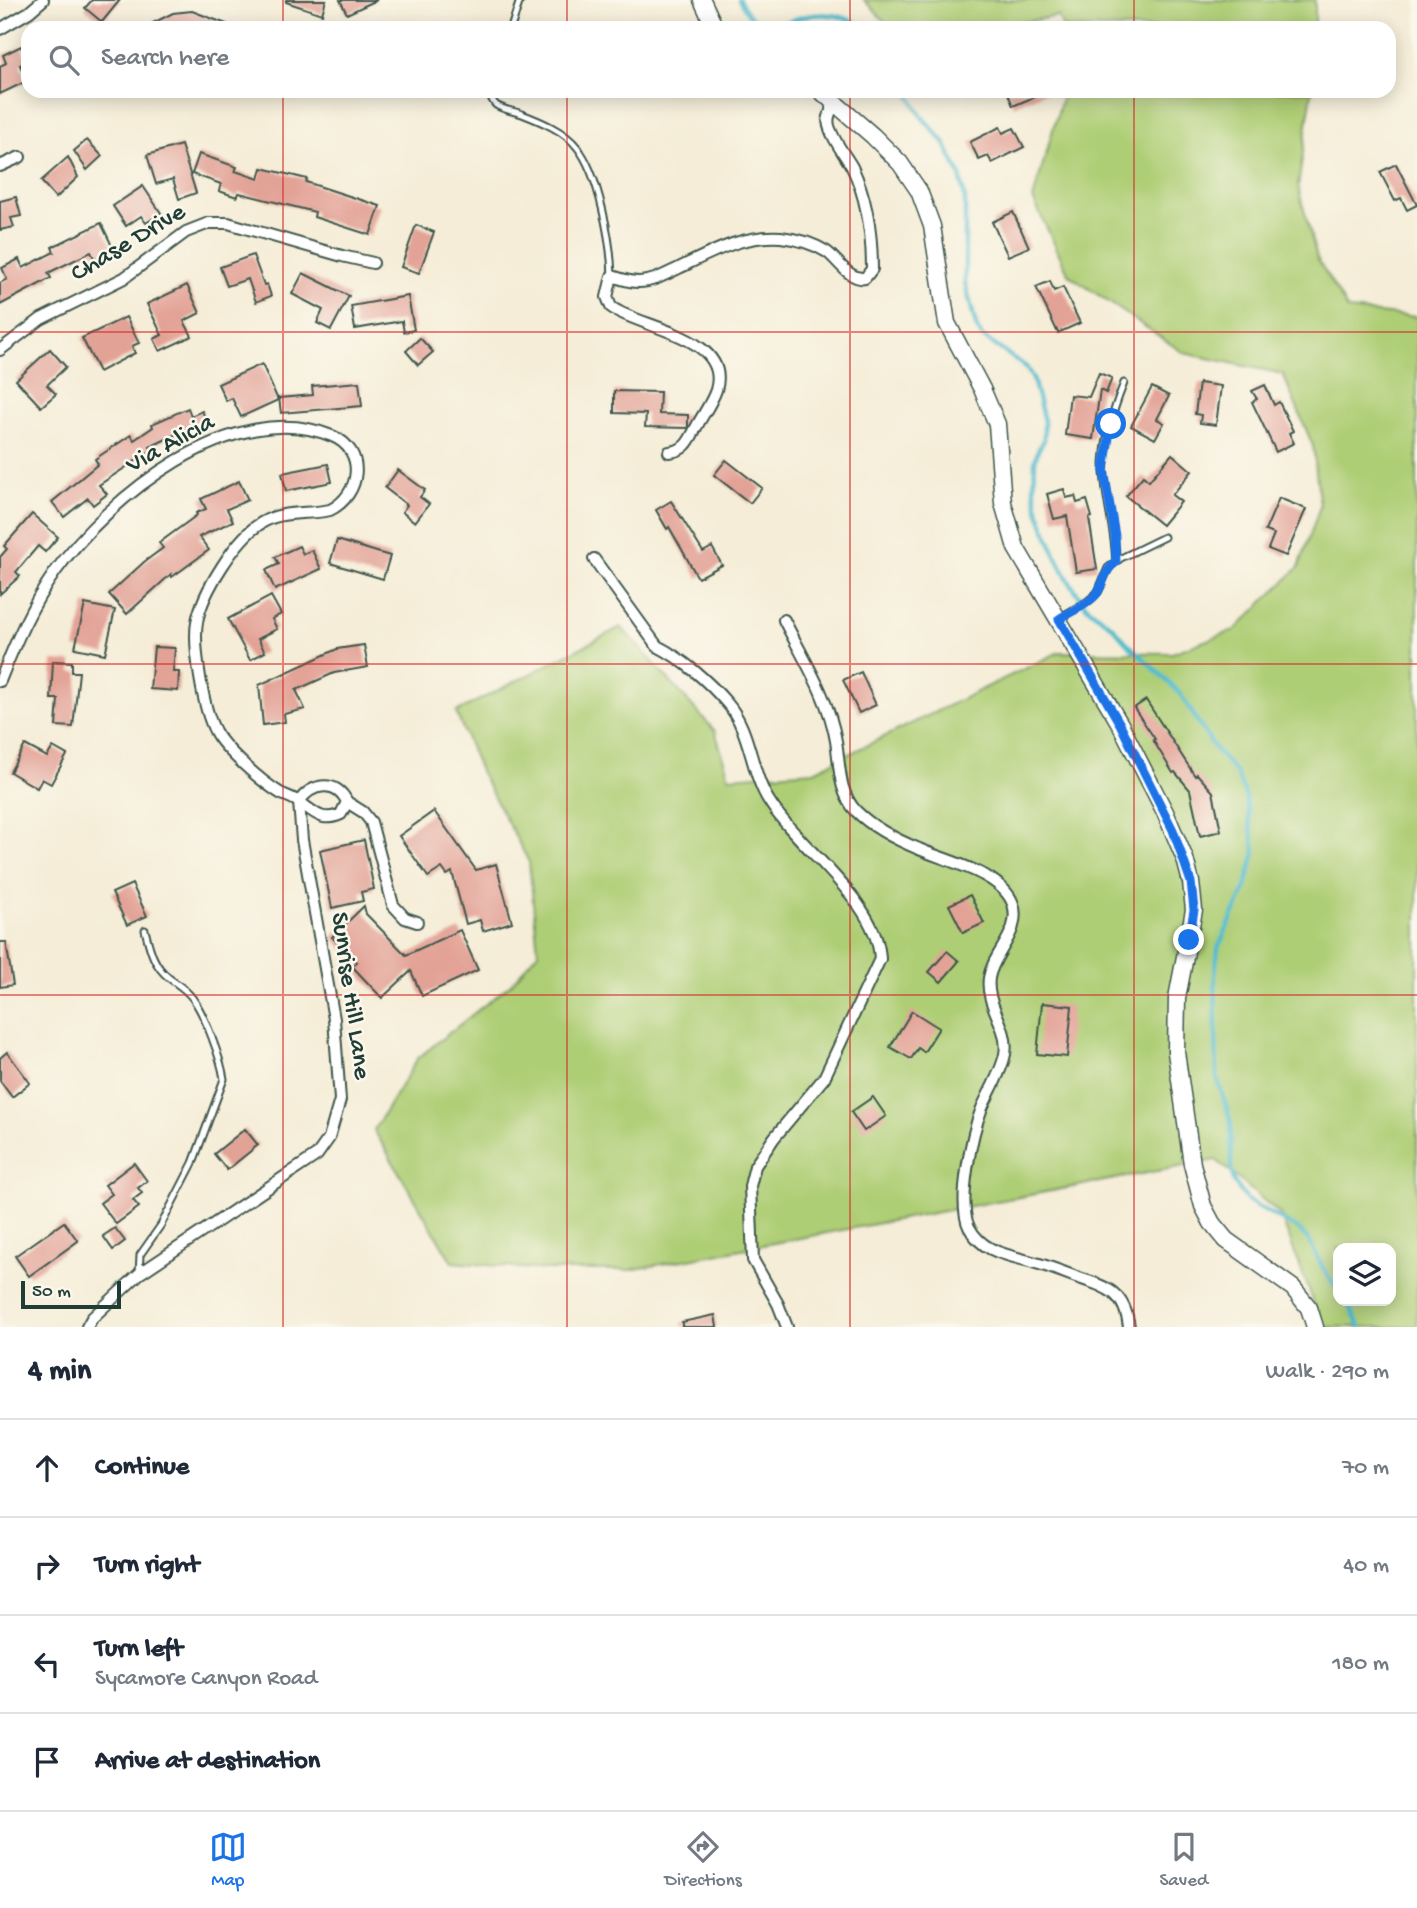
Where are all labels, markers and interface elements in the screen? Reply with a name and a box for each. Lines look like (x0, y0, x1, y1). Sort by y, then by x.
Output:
search box (21, 21, 1396, 98)
icon: search (45, 41, 83, 79)
text: Search here (101, 44, 229, 75)
street label: Chase Drive (66, 197, 192, 290)
street label: Via Alicia (120, 407, 222, 482)
route start (1095, 408, 1126, 439)
street label: Sunrise Hill Lane (322, 910, 376, 1082)
route end (1173, 924, 1204, 955)
map controls (1333, 1243, 1396, 1306)
button: layers (1333, 1243, 1396, 1306)
scale bar (21, 1278, 121, 1310)
text: 50 m (32, 1281, 71, 1304)
text: 4 min (28, 1355, 91, 1390)
text: Walk · 290 m (1266, 1359, 1389, 1386)
icon: ahead (28, 1449, 66, 1487)
text: Continue (95, 1453, 189, 1484)
text: 70 m (1342, 1455, 1389, 1482)
icon: right (28, 1547, 66, 1585)
text: Turn right (95, 1551, 199, 1582)
text: 40 m (1343, 1553, 1389, 1580)
text: Turn left (95, 1635, 183, 1666)
icon: left (28, 1645, 66, 1683)
text: 180 m (1332, 1651, 1389, 1678)
text: Sycamore Canyon Road (95, 1666, 317, 1693)
icon: arrive (28, 1743, 66, 1781)
text: Arrive at destination (95, 1747, 320, 1778)
tab: Map (209, 1828, 247, 1893)
tab: Directions (665, 1828, 742, 1893)
tab: Saved (1159, 1828, 1208, 1893)

